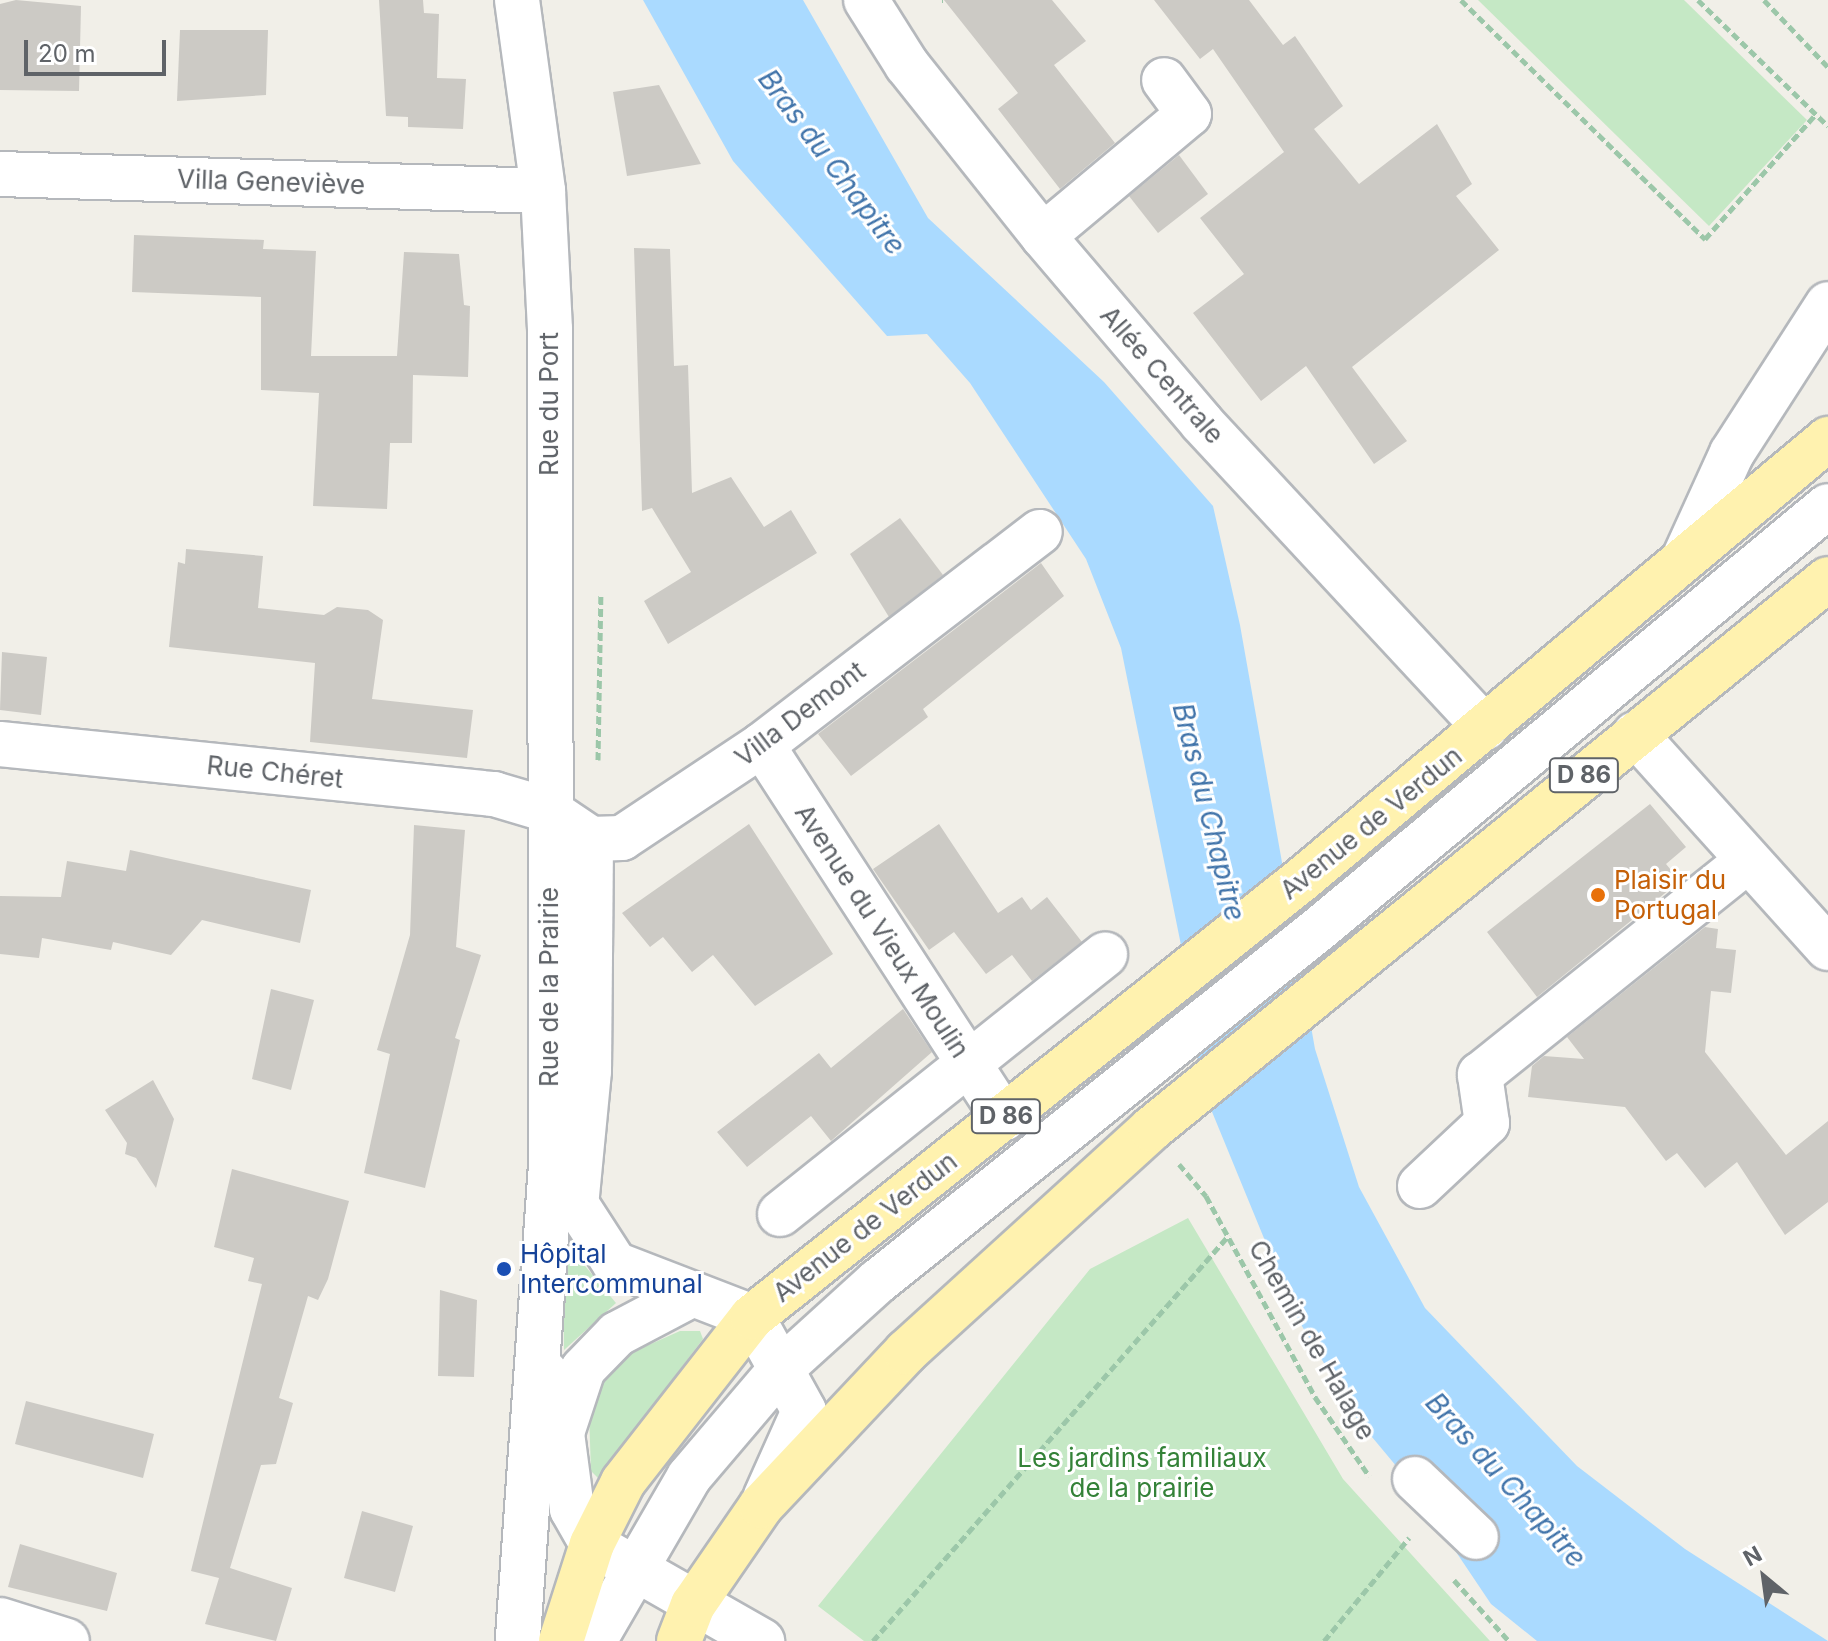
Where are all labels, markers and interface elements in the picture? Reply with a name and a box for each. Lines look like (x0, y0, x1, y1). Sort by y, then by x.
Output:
scale bar (28, 24, 170, 74)
text: 20 m (38, 39, 96, 68)
water label: Bras du Chapitre (751, 63, 913, 261)
street label: Villa Geneviève (176, 163, 366, 201)
street label: Allée Centrale (1094, 300, 1230, 450)
street label: Rue du Port (533, 332, 565, 476)
street label: Villa Demont (729, 655, 871, 773)
water label: Bras du Chapitre (1166, 700, 1252, 924)
street label: Avenue de Verdun (1274, 740, 1468, 906)
street label: Rue Chéret (205, 749, 345, 795)
road number: D 86 (1548, 755, 1620, 795)
street label: Avenue du Vieux Moulin (788, 798, 976, 1064)
place label: Plaisir du Portugal (1614, 864, 1726, 926)
marker: Plaisir du Portugal (1589, 886, 1607, 904)
street label: Rue de la Prairie (533, 887, 565, 1087)
road number: D 86 (970, 1096, 1042, 1136)
street label: Avenue de Verdun (767, 1146, 963, 1308)
street label: Chemin de Halage (1242, 1235, 1382, 1445)
place label: Hôpital Intercommunal (520, 1238, 703, 1300)
marker: Hôpital Intercommunal (495, 1260, 513, 1278)
water label: Bras du Chapitre (1419, 1386, 1593, 1574)
park label: Les jardins familiaux de la prairie (1017, 1442, 1267, 1504)
north arrow (1724, 1537, 1804, 1617)
text: N (1739, 1541, 1766, 1571)

